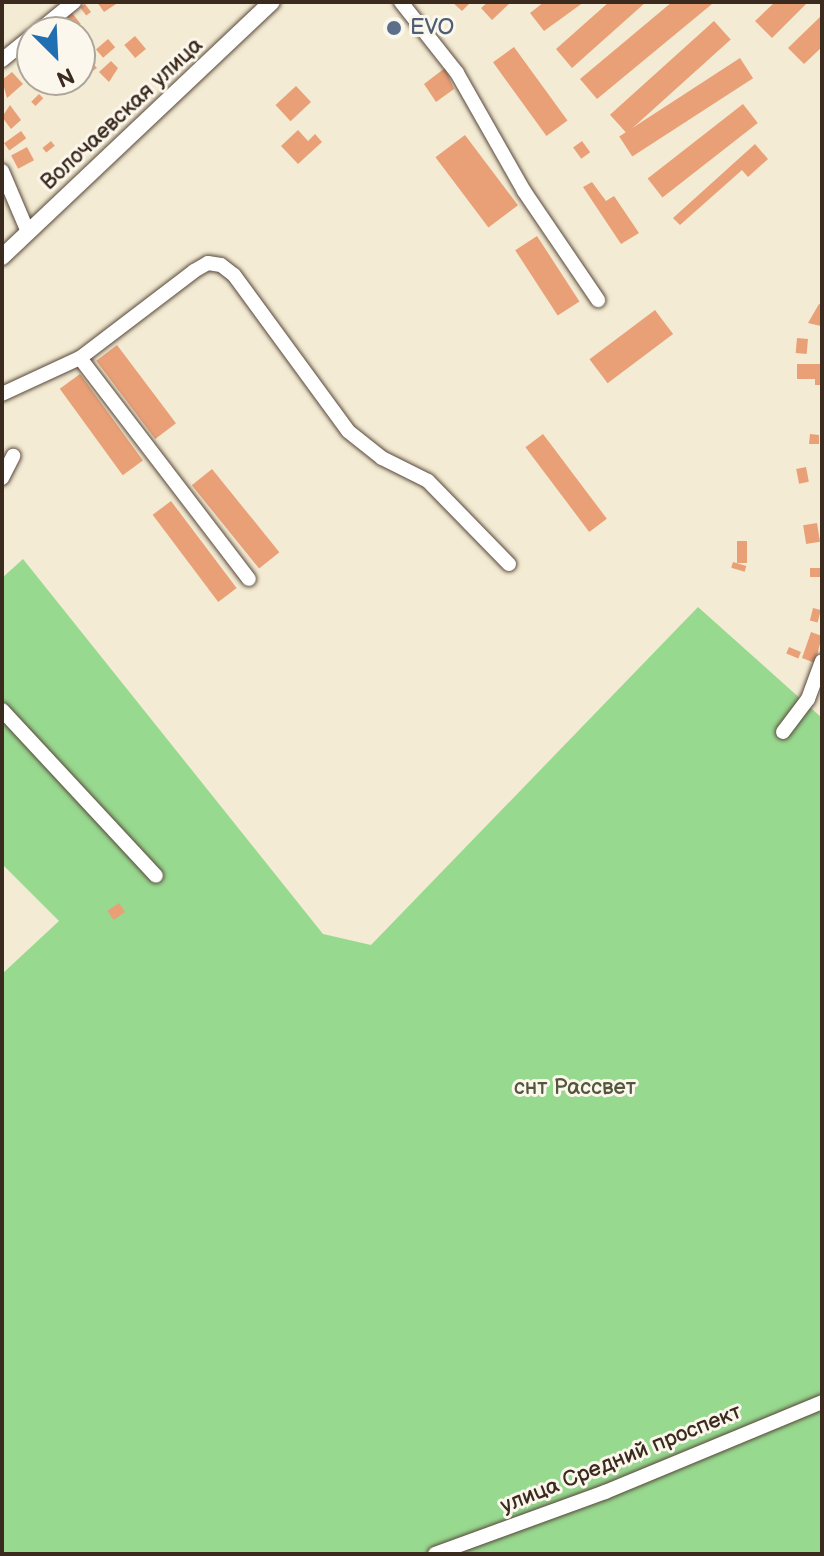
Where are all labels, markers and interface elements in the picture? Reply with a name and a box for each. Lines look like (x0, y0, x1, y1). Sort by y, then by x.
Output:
place label: EVO (410, 15, 454, 41)
north arrow (16, 16, 96, 96)
marker: EVO (385, 19, 403, 37)
street label: Волочаевская улица (36, 32, 208, 196)
text: N (52, 61, 78, 92)
park label: снт Рассвет (514, 1075, 636, 1101)
street label: улица Средний проспект (497, 1399, 745, 1519)

